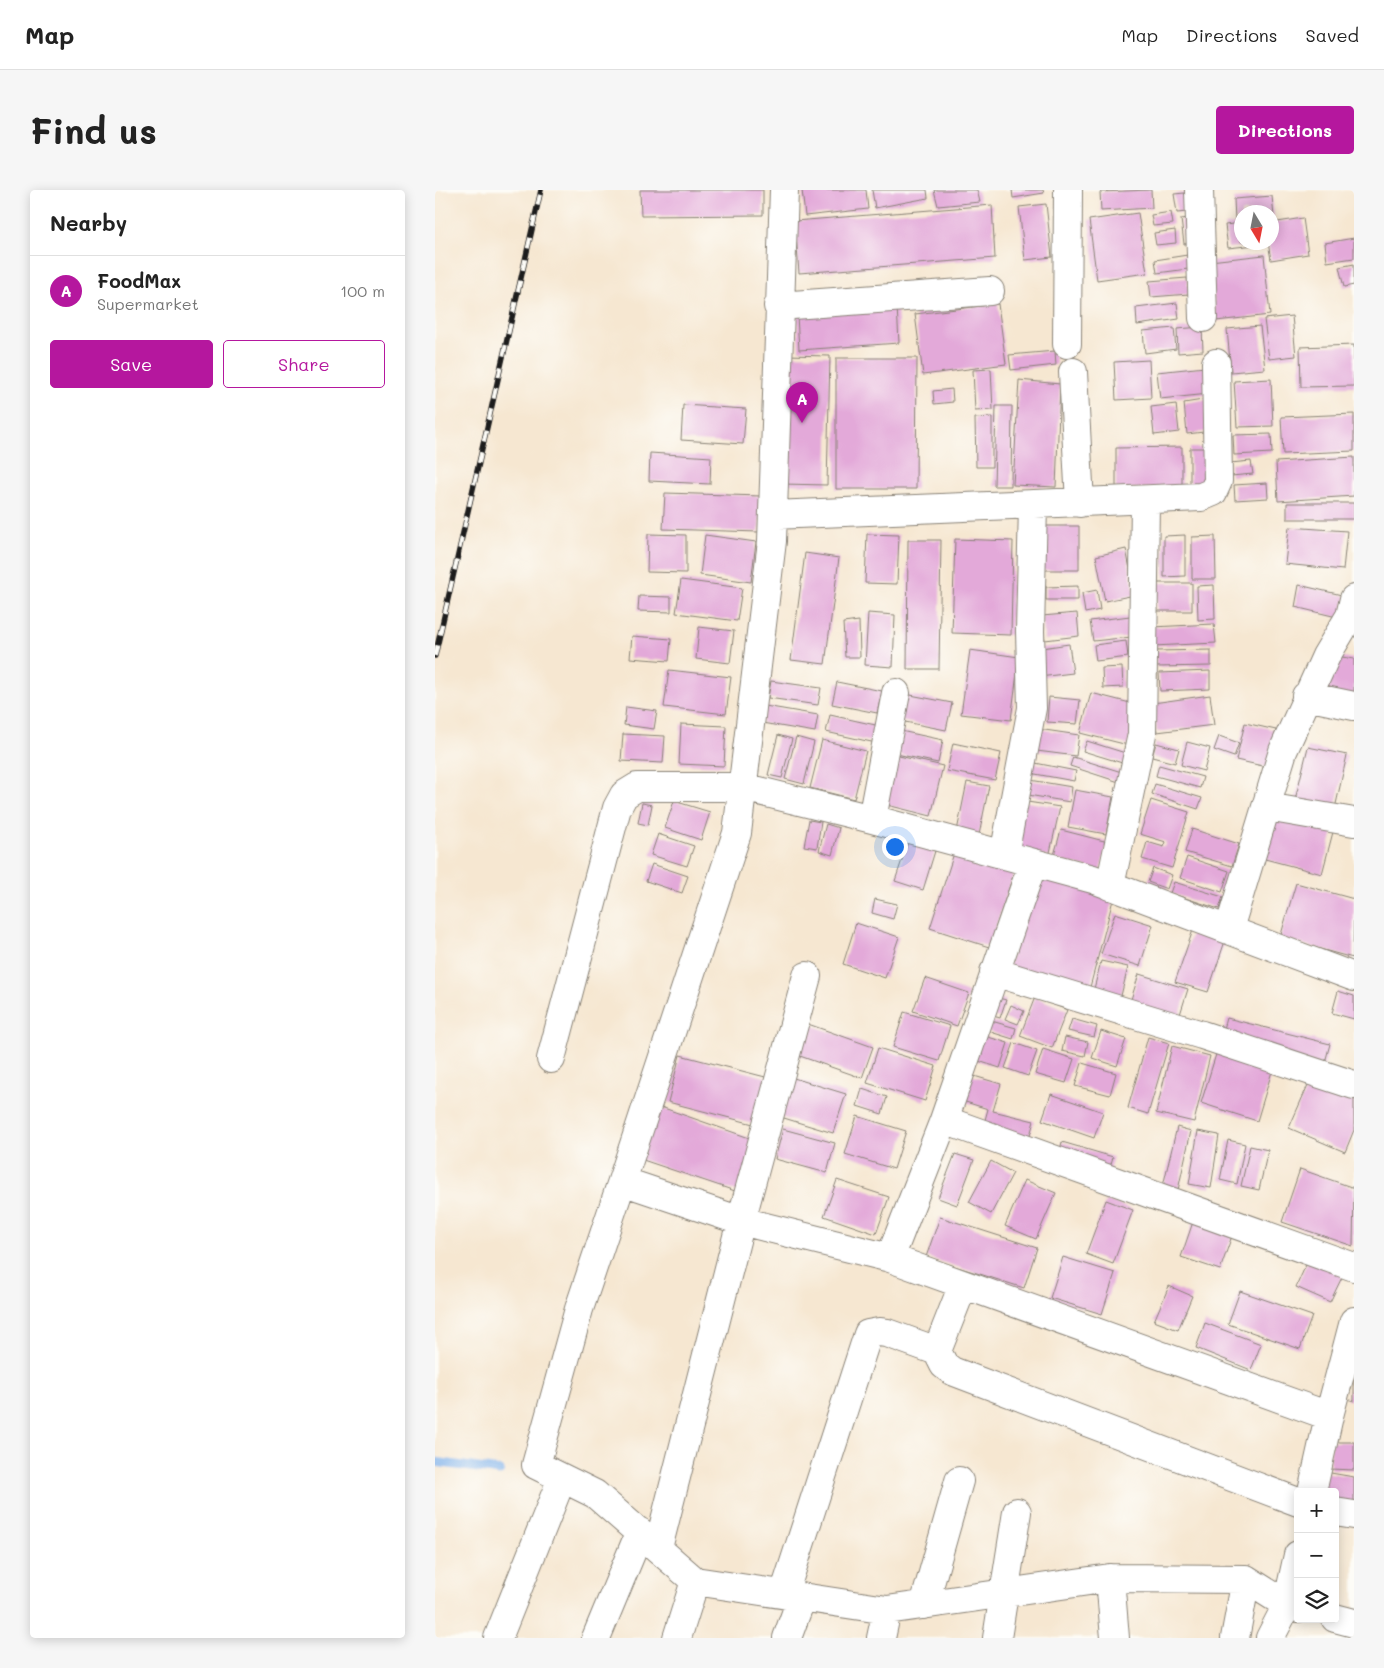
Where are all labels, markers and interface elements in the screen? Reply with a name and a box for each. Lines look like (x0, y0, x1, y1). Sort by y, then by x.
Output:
text: Map (25, 19, 74, 50)
text: Map (1121, 23, 1158, 47)
text: Directions (1186, 23, 1278, 47)
text: Saved (1306, 23, 1359, 47)
button: Directions (1216, 106, 1354, 154)
text: Find us (30, 107, 157, 153)
north arrow (1234, 205, 1279, 250)
text: Nearby (50, 209, 127, 236)
text: FoodMax (97, 268, 181, 293)
text: A (60, 280, 72, 301)
text: 100 m (340, 280, 385, 301)
text: Supermarket (97, 293, 199, 314)
button: Save (50, 340, 213, 388)
button: Share (223, 340, 385, 388)
pin: A (786, 382, 818, 423)
your location (882, 834, 908, 860)
map controls (1294, 1488, 1339, 1623)
button: + (1294, 1488, 1339, 1533)
button: − (1294, 1533, 1339, 1578)
button: layers (1294, 1578, 1339, 1623)

